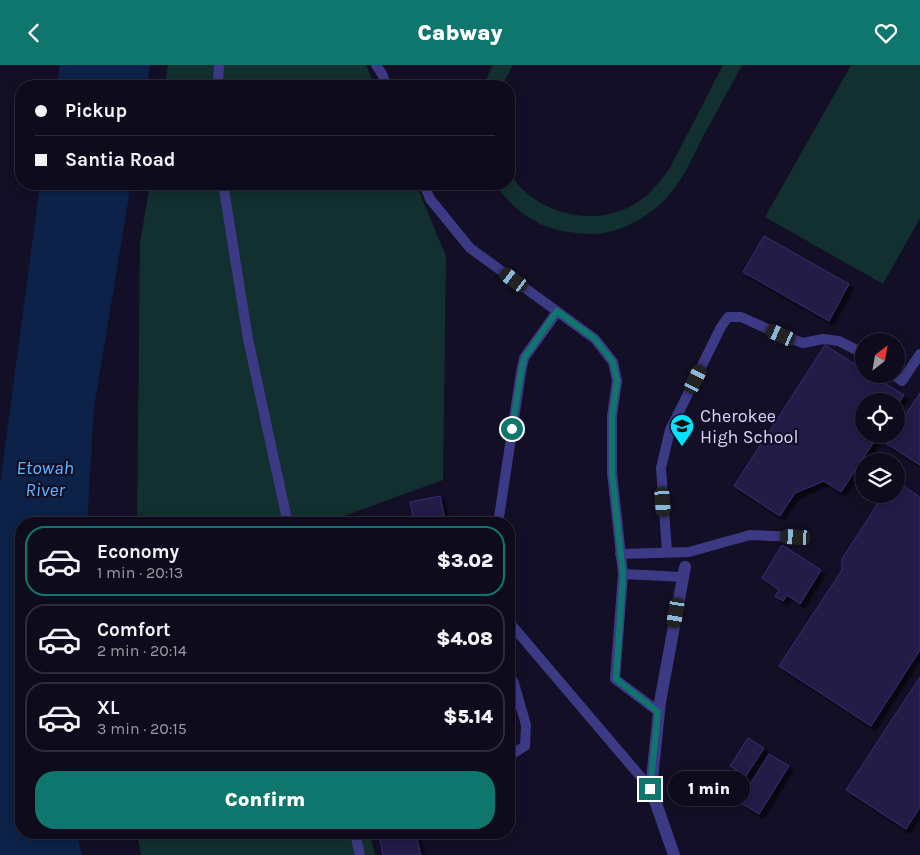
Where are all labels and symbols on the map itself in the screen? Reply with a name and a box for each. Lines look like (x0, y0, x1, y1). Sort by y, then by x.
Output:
car (497, 265, 530, 295)
car (764, 322, 797, 348)
north arrow (855, 333, 905, 383)
car (682, 362, 709, 396)
place label: Cherokee High School (700, 405, 798, 448)
school or university icon: Cherokee High School (669, 413, 695, 447)
route start (501, 418, 523, 440)
water label: Etowah River (16, 457, 74, 501)
car (654, 487, 671, 517)
car (780, 529, 811, 545)
car (666, 597, 685, 629)
callout: 1 min (668, 771, 750, 807)
route end (639, 778, 661, 800)

